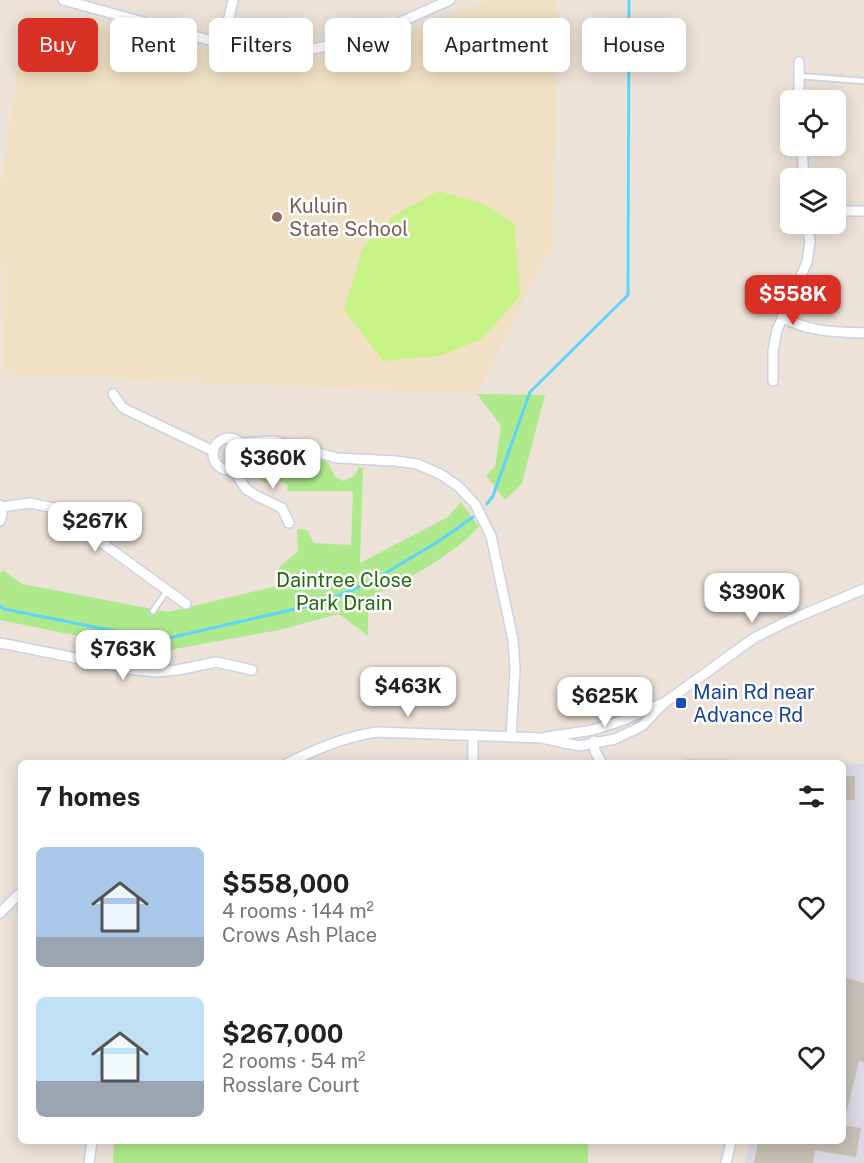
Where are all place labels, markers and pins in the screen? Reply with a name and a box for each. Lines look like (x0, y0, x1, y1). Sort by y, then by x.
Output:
place label: Kuluin State School (289, 194, 408, 241)
marker: Kuluin State School (270, 210, 284, 224)
pin: $558K (751, 275, 835, 326)
pin: $360K (231, 439, 315, 490)
pin: $267K (53, 502, 137, 553)
pin: $390K (710, 573, 794, 624)
pin: $763K (81, 630, 165, 681)
pin: $463K (366, 667, 450, 718)
pin: $625K (563, 677, 647, 728)
place label: Main Rd near Advance Rd (693, 680, 815, 727)
marker: Main Rd near Advance Rd (674, 696, 688, 710)

